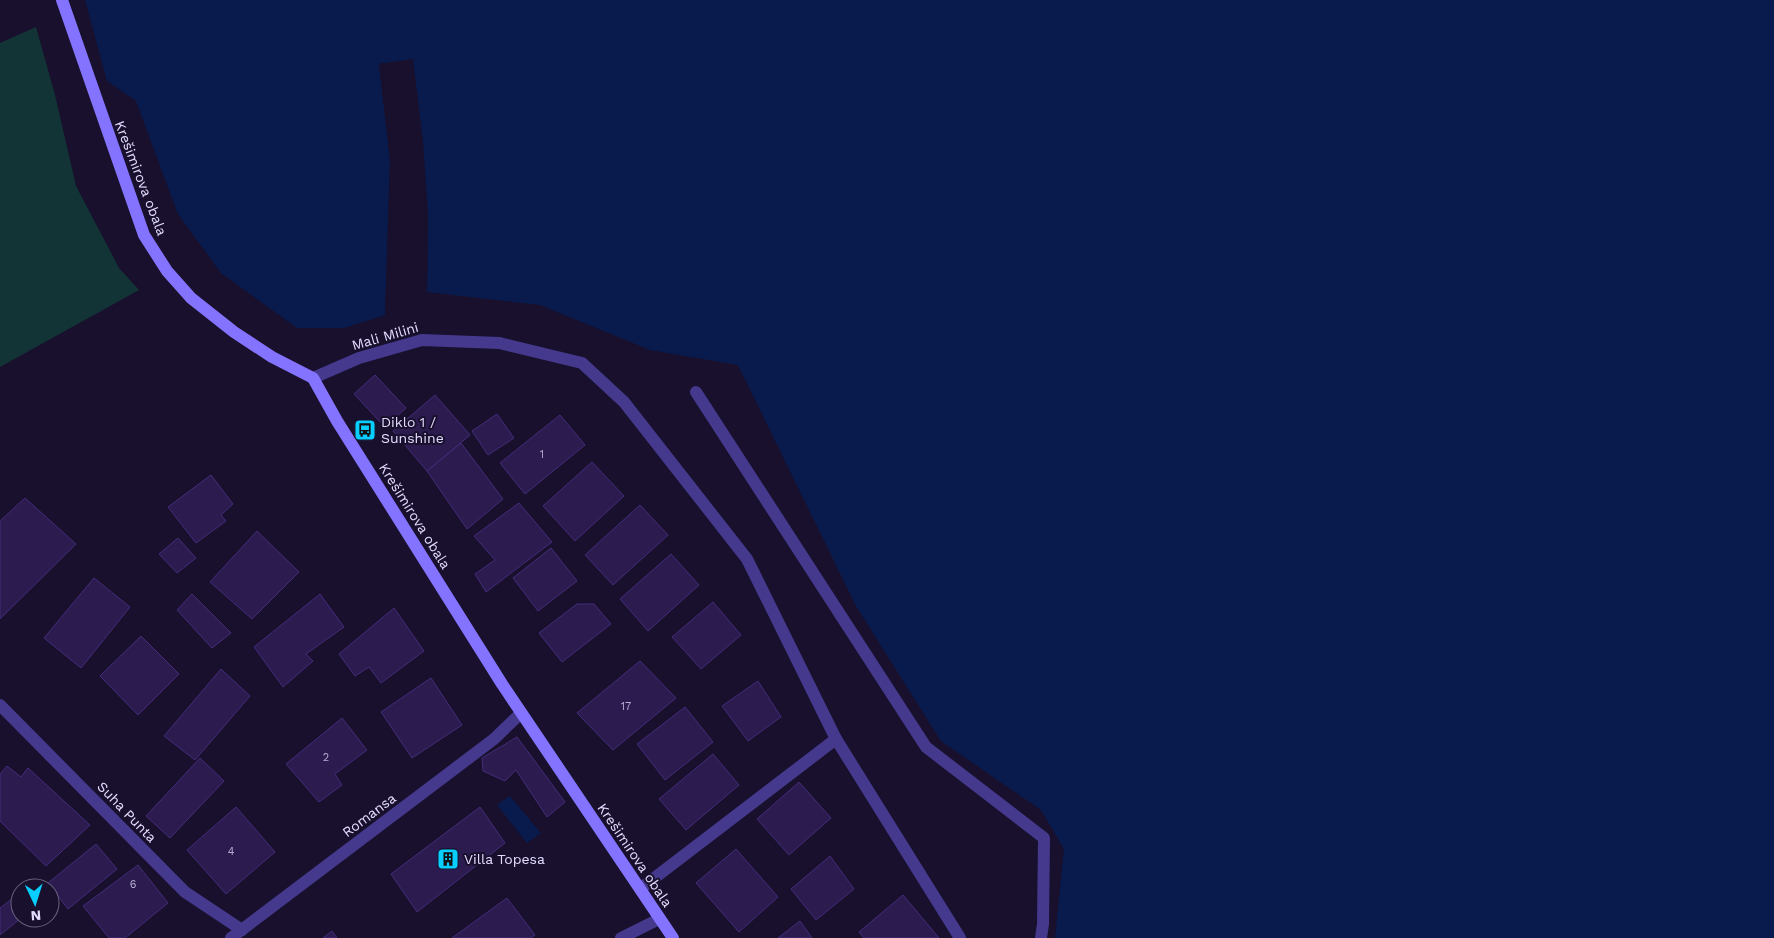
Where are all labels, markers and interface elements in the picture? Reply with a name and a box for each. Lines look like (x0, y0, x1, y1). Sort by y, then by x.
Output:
street label: Krešimirova obala (112, 118, 170, 238)
street label: Mali Milini (350, 319, 420, 353)
place label: Diklo 1 / Sunshine (381, 414, 444, 446)
bus stop icon: Diklo 1 / Sunshine (353, 418, 377, 442)
house number: 1 (540, 448, 544, 461)
street label: Krešimirova obala (376, 460, 454, 572)
house number: 17 (621, 700, 631, 713)
house number: 2 (323, 751, 329, 764)
street label: Suha Punta (94, 778, 160, 846)
street label: Romansa (339, 790, 399, 840)
street label: Krešimirova obala (594, 800, 676, 910)
house number: 4 (228, 845, 235, 858)
building icon: Villa Topesa (436, 847, 460, 871)
place label: Villa Topesa (464, 851, 545, 867)
north arrow (10, 878, 60, 928)
house number: 6 (130, 878, 137, 891)
text: N (30, 908, 42, 924)

